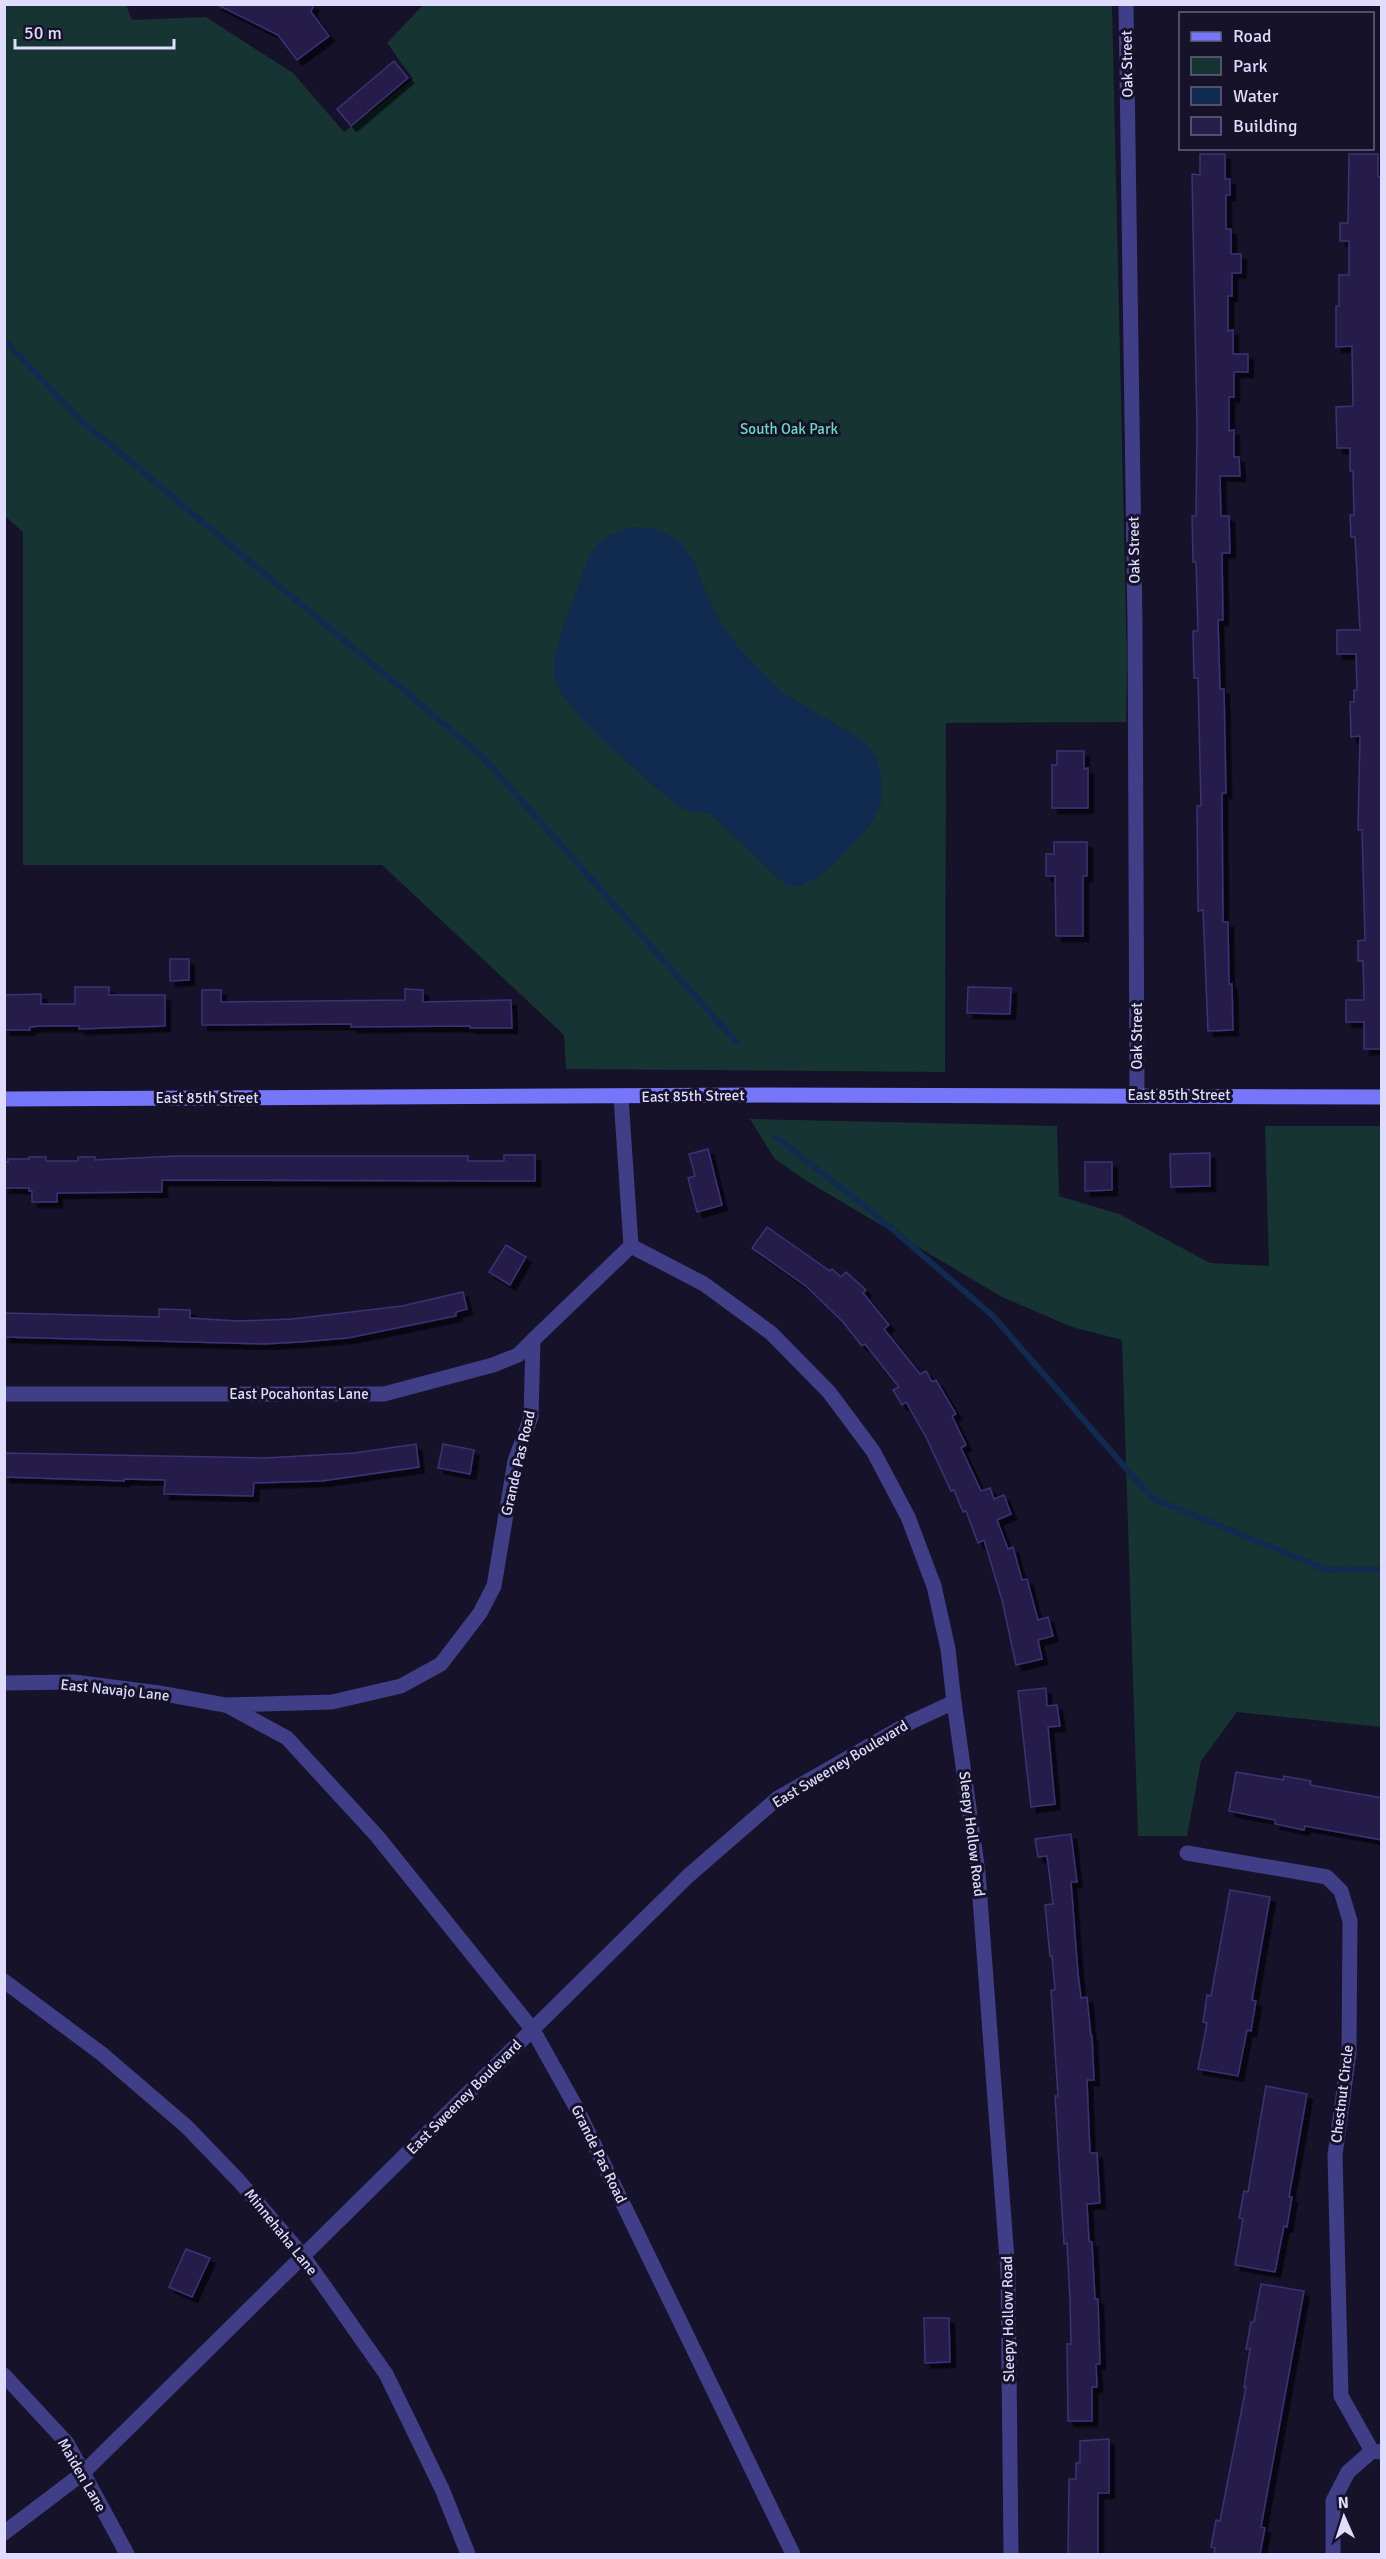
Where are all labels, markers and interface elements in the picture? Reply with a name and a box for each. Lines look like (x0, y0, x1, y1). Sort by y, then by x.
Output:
scale bar (15, 12, 174, 50)
legend (1179, 12, 1374, 150)
text: 50 m (24, 22, 62, 44)
text: Road (1233, 25, 1272, 47)
street label: Oak Street (1117, 30, 1137, 98)
text: Park (1233, 55, 1268, 77)
text: Water (1233, 85, 1279, 107)
text: Building (1233, 115, 1297, 137)
park label: South Oak Park (740, 420, 838, 438)
street label: Oak Street (1124, 516, 1144, 584)
street label: Oak Street (1128, 1002, 1146, 1070)
street label: East 85th Street (641, 1086, 745, 1106)
street label: East 85th Street (1127, 1086, 1231, 1104)
street label: East 85th Street (155, 1089, 259, 1107)
street label: East Pocahontas Lane (229, 1385, 369, 1403)
street label: Grande Pas Road (497, 1409, 539, 1517)
street label: East Navajo Lane (60, 1675, 170, 1705)
street label: East Sweeney Boulevard (769, 1716, 911, 1812)
street label: Sleepy Hollow Road (955, 1770, 989, 1898)
street label: East Sweeney Boulevard (403, 2036, 525, 2158)
street label: Chestnut Circle (1327, 2044, 1357, 2144)
street label: Grande Pas Road (567, 2102, 631, 2206)
street label: Minnehaha Lane (241, 2185, 321, 2279)
street label: Sleepy Hollow Road (998, 2256, 1018, 2382)
street label: Maiden Lane (54, 2435, 110, 2515)
north arrow (1314, 2487, 1374, 2547)
text: N (1337, 2493, 1349, 2513)

